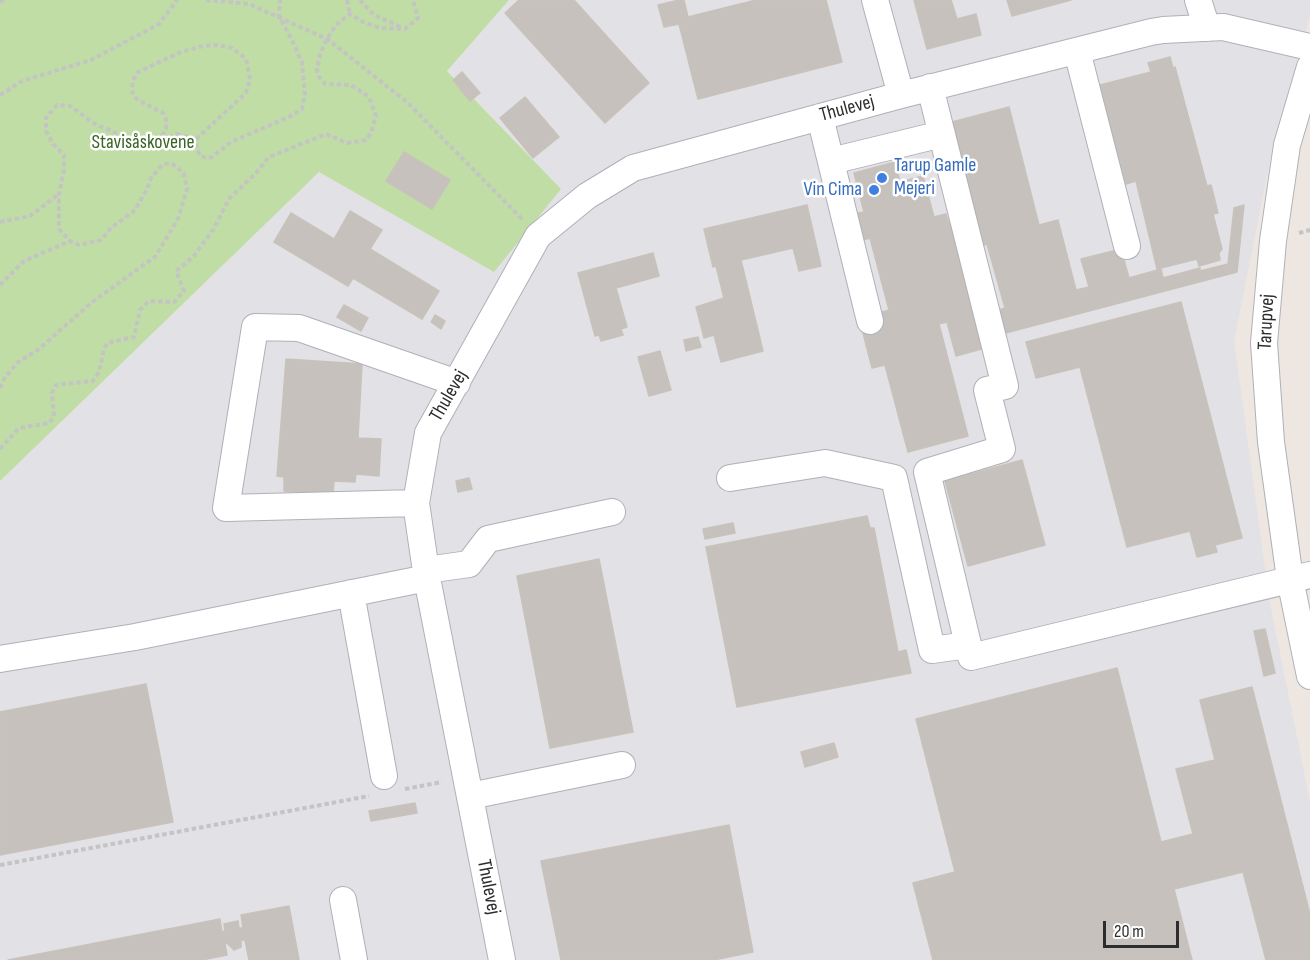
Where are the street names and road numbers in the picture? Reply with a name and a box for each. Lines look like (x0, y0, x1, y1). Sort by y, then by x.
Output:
street label: Thulevej (817, 90, 877, 128)
street label: Tarupvej (1254, 293, 1280, 351)
street label: Thulevej (425, 366, 473, 426)
street label: Thulevej (471, 857, 505, 917)

